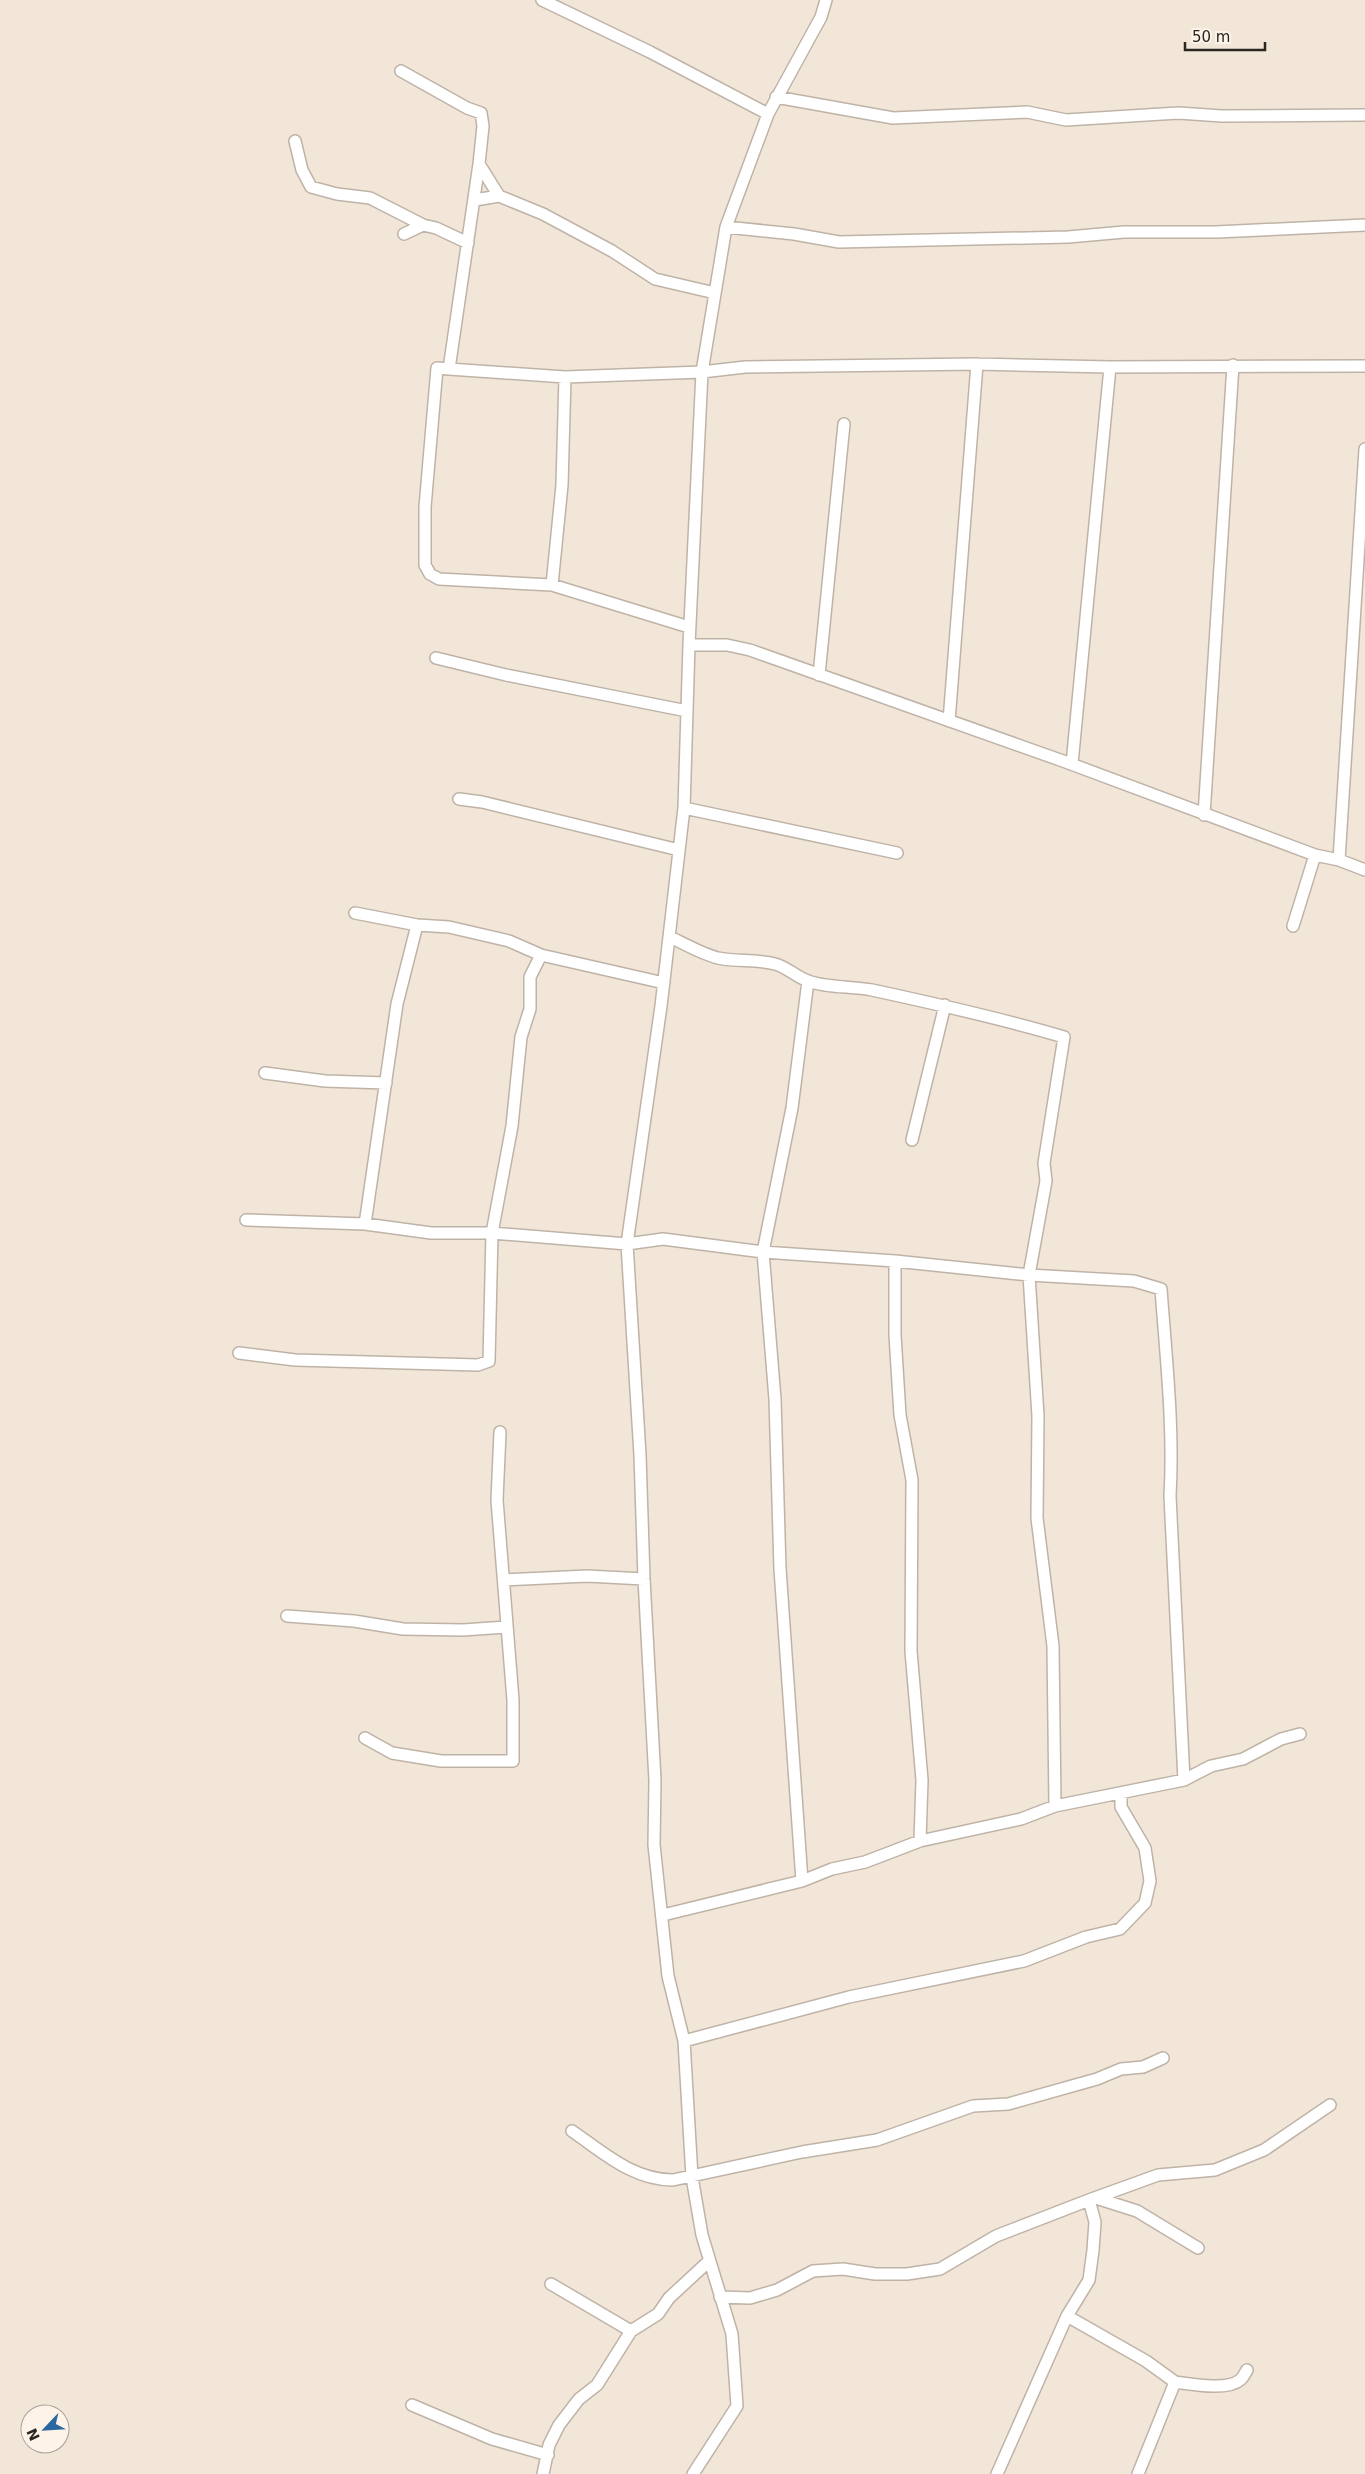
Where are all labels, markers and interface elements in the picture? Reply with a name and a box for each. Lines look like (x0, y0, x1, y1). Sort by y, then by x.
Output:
scale bar (1185, 20, 1265, 52)
text: 50 m (1192, 28, 1230, 46)
north arrow (20, 2404, 70, 2454)
text: N (23, 2426, 43, 2443)

